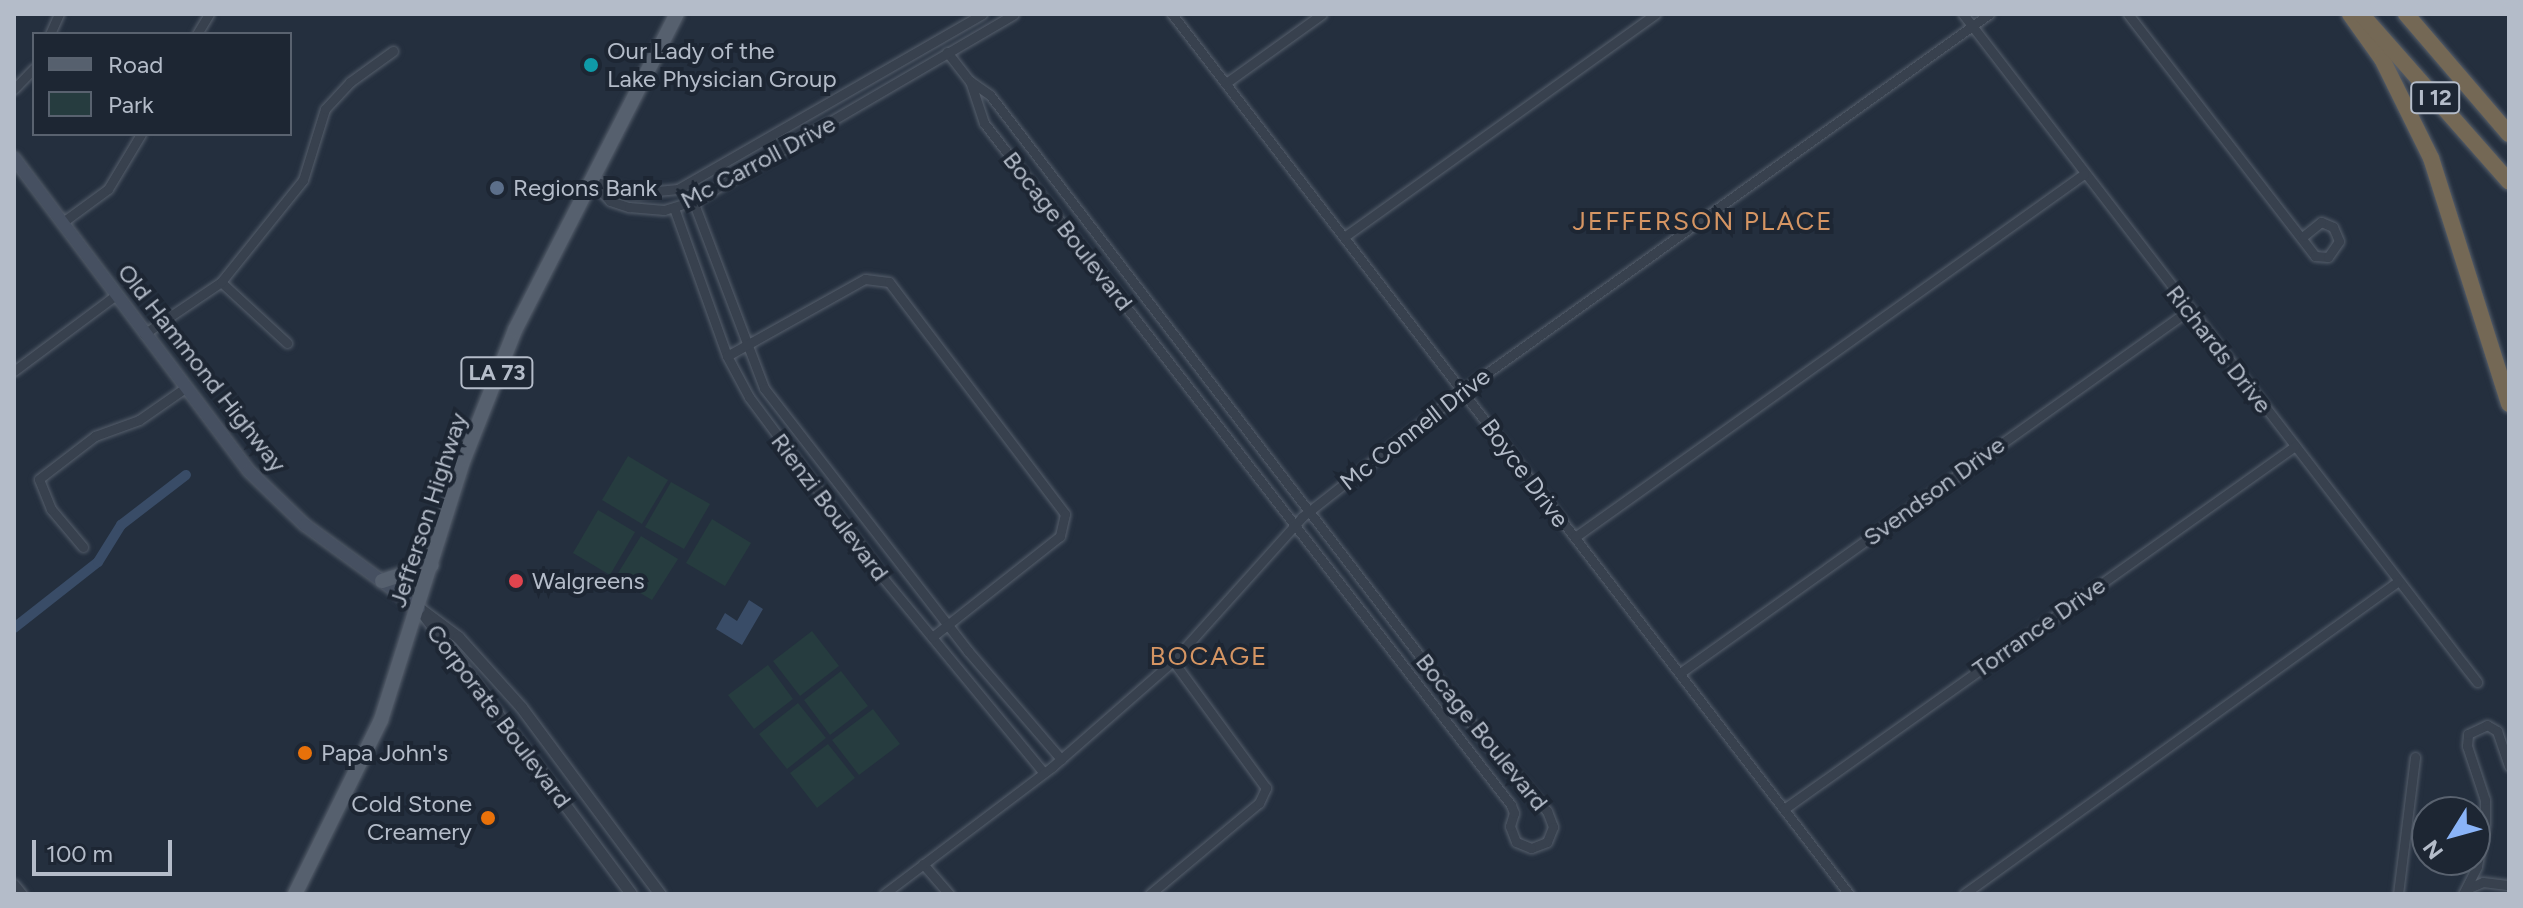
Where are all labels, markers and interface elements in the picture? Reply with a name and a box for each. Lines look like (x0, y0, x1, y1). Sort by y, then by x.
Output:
legend (32, 32, 292, 136)
place label: Our Lady of the Lake Physician Group (607, 37, 837, 93)
text: Road (108, 50, 163, 79)
marker: Our Lady of the Lake Physician Group (582, 56, 600, 74)
road number: I 12 (2409, 80, 2461, 116)
text: Park (108, 90, 154, 119)
street label: Mc Carroll Drive (676, 109, 840, 215)
street label: Bocage Boulevard (997, 146, 1139, 316)
place label: Regions Bank (513, 174, 657, 202)
marker: Regions Bank (488, 179, 506, 197)
district label: JEFFERSON PLACE (1572, 206, 1834, 238)
street label: Old Hammond Highway (112, 258, 292, 478)
street label: Richards Drive (2160, 279, 2278, 419)
road number: LA 73 (459, 355, 535, 391)
street label: Mc Connell Drive (1334, 362, 1496, 496)
street label: Jefferson Highway (383, 409, 473, 611)
street label: Boyce Drive (1475, 413, 1575, 533)
street label: Rienzi Boulevard (765, 428, 895, 586)
street label: Svendson Drive (1858, 430, 2010, 552)
place label: Walgreens (532, 567, 645, 595)
street label: Torrance Drive (1967, 571, 2111, 683)
marker: Walgreens (507, 572, 525, 590)
street label: Corporate Boulevard (421, 618, 577, 814)
district label: BOCAGE (1150, 641, 1268, 673)
street label: Bocage Boulevard (1410, 648, 1554, 816)
place label: Papa John's (321, 739, 448, 767)
marker: Papa John's (296, 744, 314, 762)
place label: Cold Stone Creamery (351, 790, 472, 846)
north arrow (2411, 796, 2491, 876)
marker: Cold Stone Creamery (479, 809, 497, 827)
scale bar (36, 824, 176, 874)
text: N (2417, 835, 2449, 864)
text: 100 m (46, 839, 113, 868)

